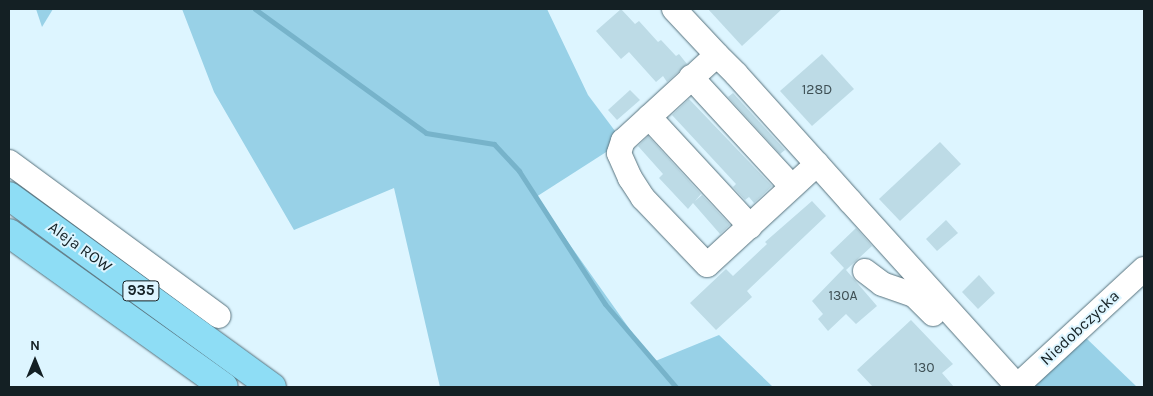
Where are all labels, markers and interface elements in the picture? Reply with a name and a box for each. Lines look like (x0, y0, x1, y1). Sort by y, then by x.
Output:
house number: 128D (802, 82, 832, 98)
street label: Aleja ROW (44, 218, 116, 276)
road number: 935 (122, 278, 160, 304)
street label: Niedobczycka (1037, 287, 1123, 369)
house number: 130A (828, 288, 858, 304)
north arrow (10, 336, 60, 386)
text: N (30, 337, 40, 354)
house number: 130 (913, 360, 935, 376)

